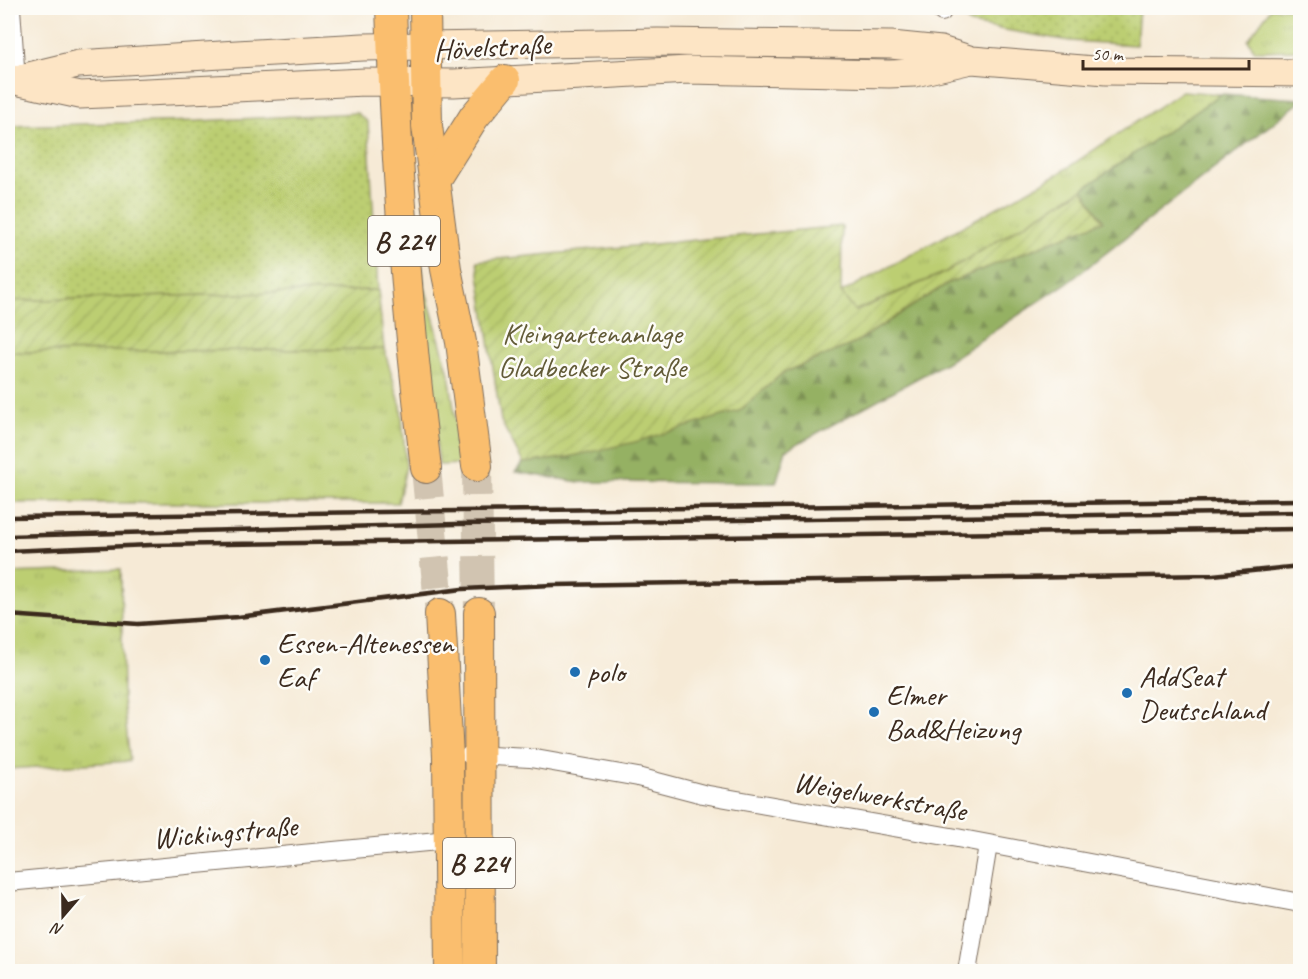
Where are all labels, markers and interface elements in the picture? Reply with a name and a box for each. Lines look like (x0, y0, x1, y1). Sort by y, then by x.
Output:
street label: Hövelstraße (433, 25, 554, 69)
scale bar (1083, 33, 1250, 71)
text: 50 m (1092, 43, 1125, 65)
road number: B 224 (368, 216, 440, 266)
park label: Kleingartenanlage Gladbecker Straße (498, 314, 688, 386)
place label: Essen-Altenessen Eaf (277, 624, 455, 696)
marker: Essen-Altenessen Eaf (258, 653, 272, 667)
place label: polo (587, 653, 628, 691)
place label: AddSeat Deutschland (1139, 657, 1270, 729)
marker: polo (568, 665, 582, 679)
place label: Elmer Bad&Heizung (886, 676, 1023, 748)
marker: AddSeat Deutschland (1120, 686, 1134, 700)
marker: Elmer Bad&Heizung (867, 705, 881, 719)
street label: Weigelwerkstraße (791, 762, 971, 830)
street label: Wickingstraße (151, 807, 301, 857)
road number: B 224 (443, 838, 515, 888)
north arrow (33, 886, 93, 946)
text: N (47, 917, 66, 940)

